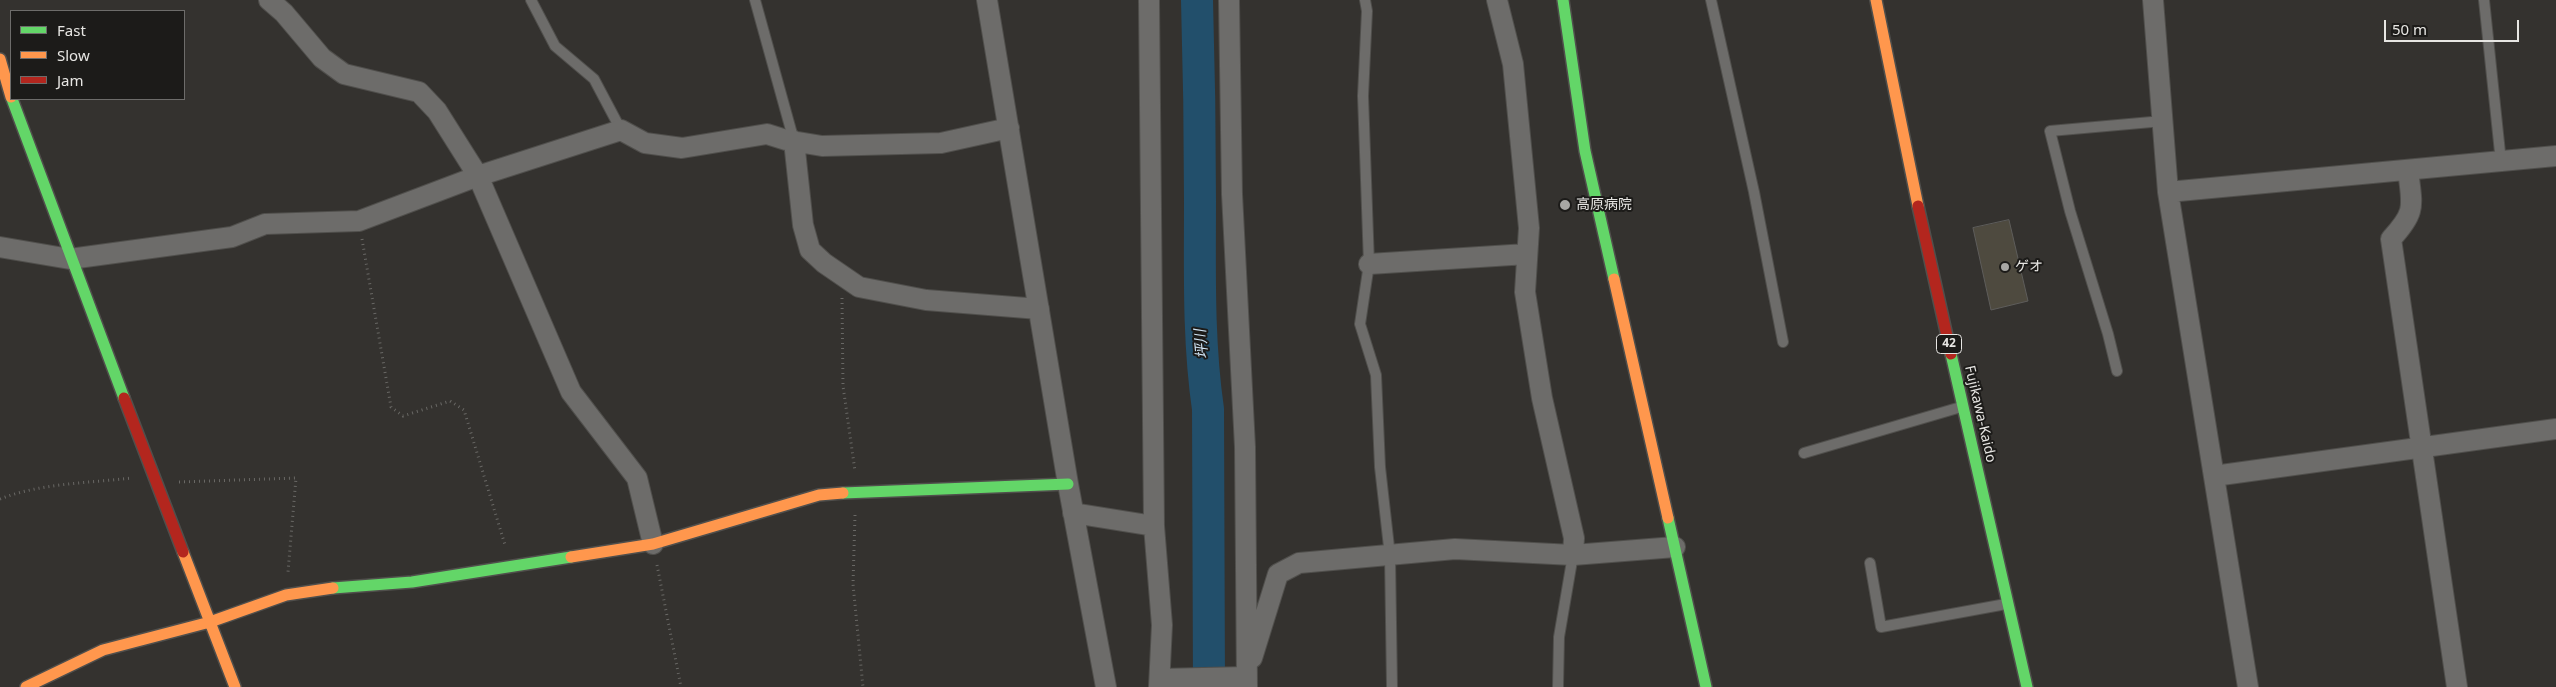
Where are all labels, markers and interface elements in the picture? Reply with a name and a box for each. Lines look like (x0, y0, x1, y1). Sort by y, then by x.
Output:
legend (10, 10, 185, 100)
scale bar (2386, 10, 2521, 42)
text: 50 m (2392, 19, 2427, 39)
text: Fast (57, 20, 86, 40)
text: Slow (57, 45, 90, 65)
text: Jam (57, 70, 84, 90)
place label: 高原病院 (1576, 197, 1632, 213)
marker: 高原病院 (1558, 198, 1572, 212)
place label: ゲオ (2015, 259, 2043, 275)
marker: ゲオ (1999, 261, 2011, 273)
water label: 坪川 (1192, 328, 1212, 360)
road number: 42 (1936, 334, 1962, 354)
street label: Fujikawa-Kaido (1961, 364, 1999, 464)

